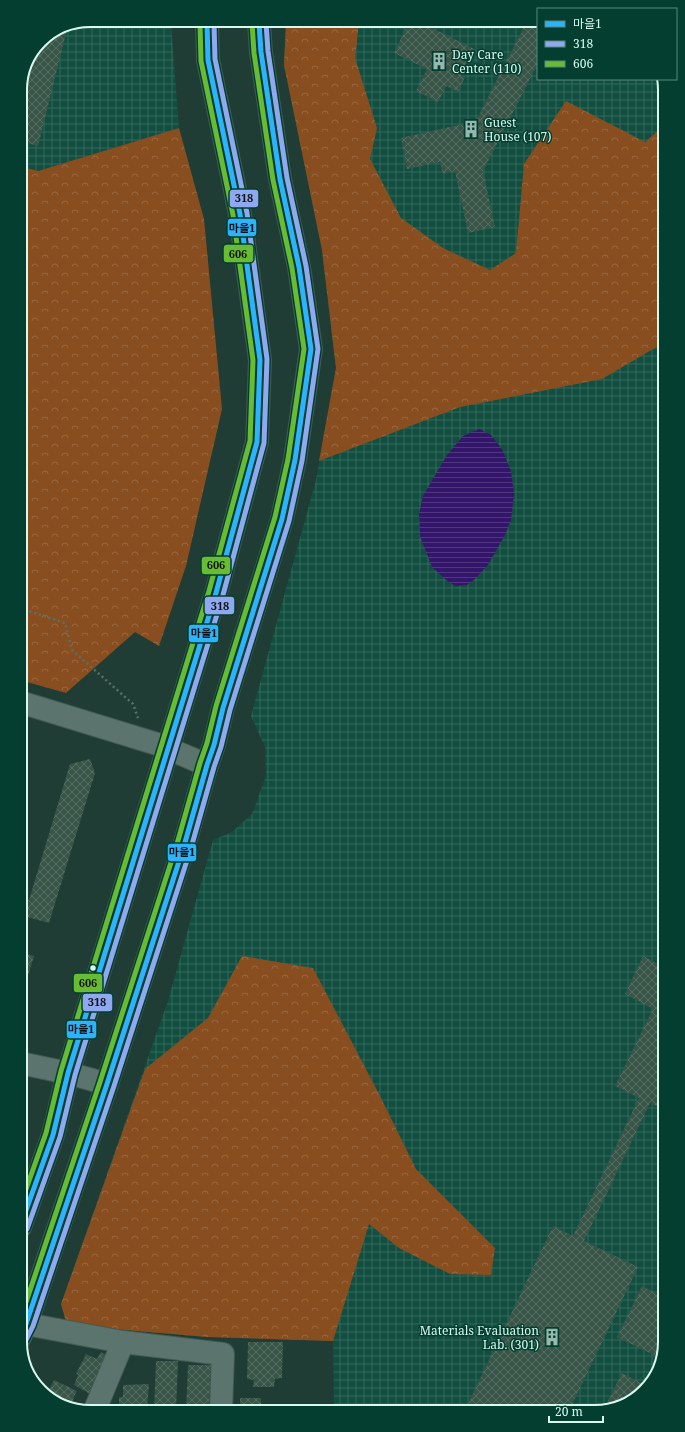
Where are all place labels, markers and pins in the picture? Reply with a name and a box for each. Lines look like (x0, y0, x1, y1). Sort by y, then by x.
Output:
place label: Day Care Center (110) (452, 46, 521, 77)
building icon: Day Care Center (110) (429, 51, 449, 71)
place label: Guest House (107) (484, 114, 551, 145)
building icon: Guest House (107) (461, 119, 481, 139)
unlabelled marker (88, 963, 98, 973)
place label: Materials Evaluation Lab. (301) (420, 1322, 539, 1353)
building icon: Materials Evaluation Lab. (301) (542, 1327, 562, 1347)

